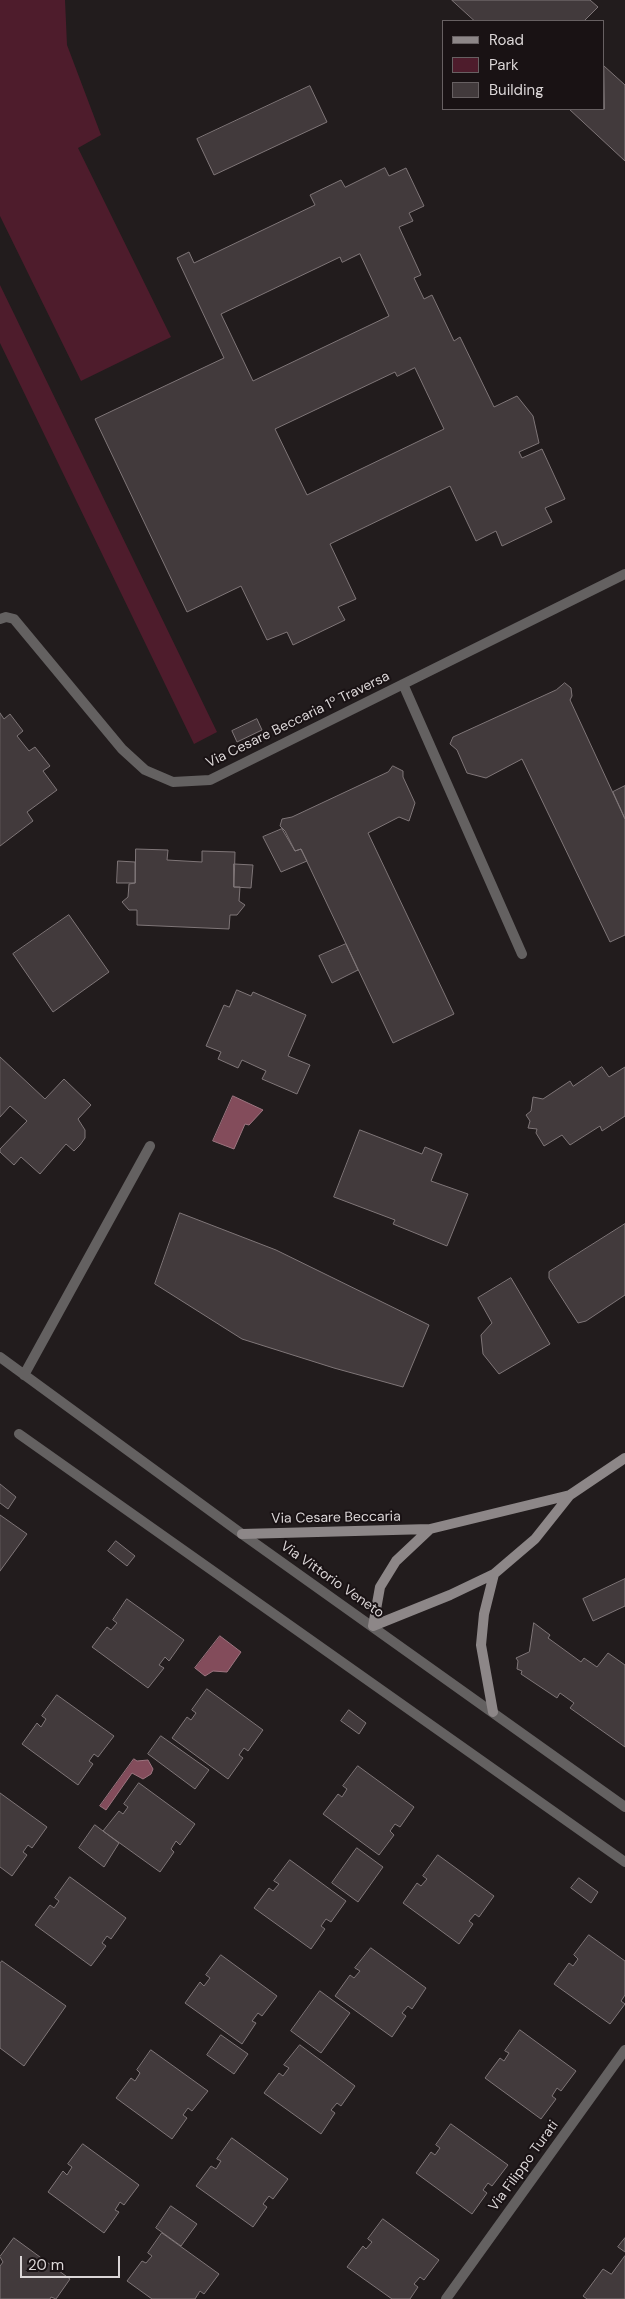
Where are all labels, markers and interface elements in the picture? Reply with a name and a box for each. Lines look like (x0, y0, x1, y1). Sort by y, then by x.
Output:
legend (442, 20, 605, 110)
text: Road (489, 30, 524, 50)
text: Park (489, 55, 519, 75)
text: Building (489, 80, 544, 100)
street label: Via Cesare Beccaria 1º Traversa (203, 668, 393, 772)
street label: Via Cesare Beccaria (271, 1508, 401, 1528)
street label: Via Vittorio Veneto (277, 1538, 387, 1622)
street label: Via Filippo Turati (486, 2118, 562, 2214)
scale bar (22, 2246, 122, 2278)
text: 20 m (28, 2255, 64, 2275)

